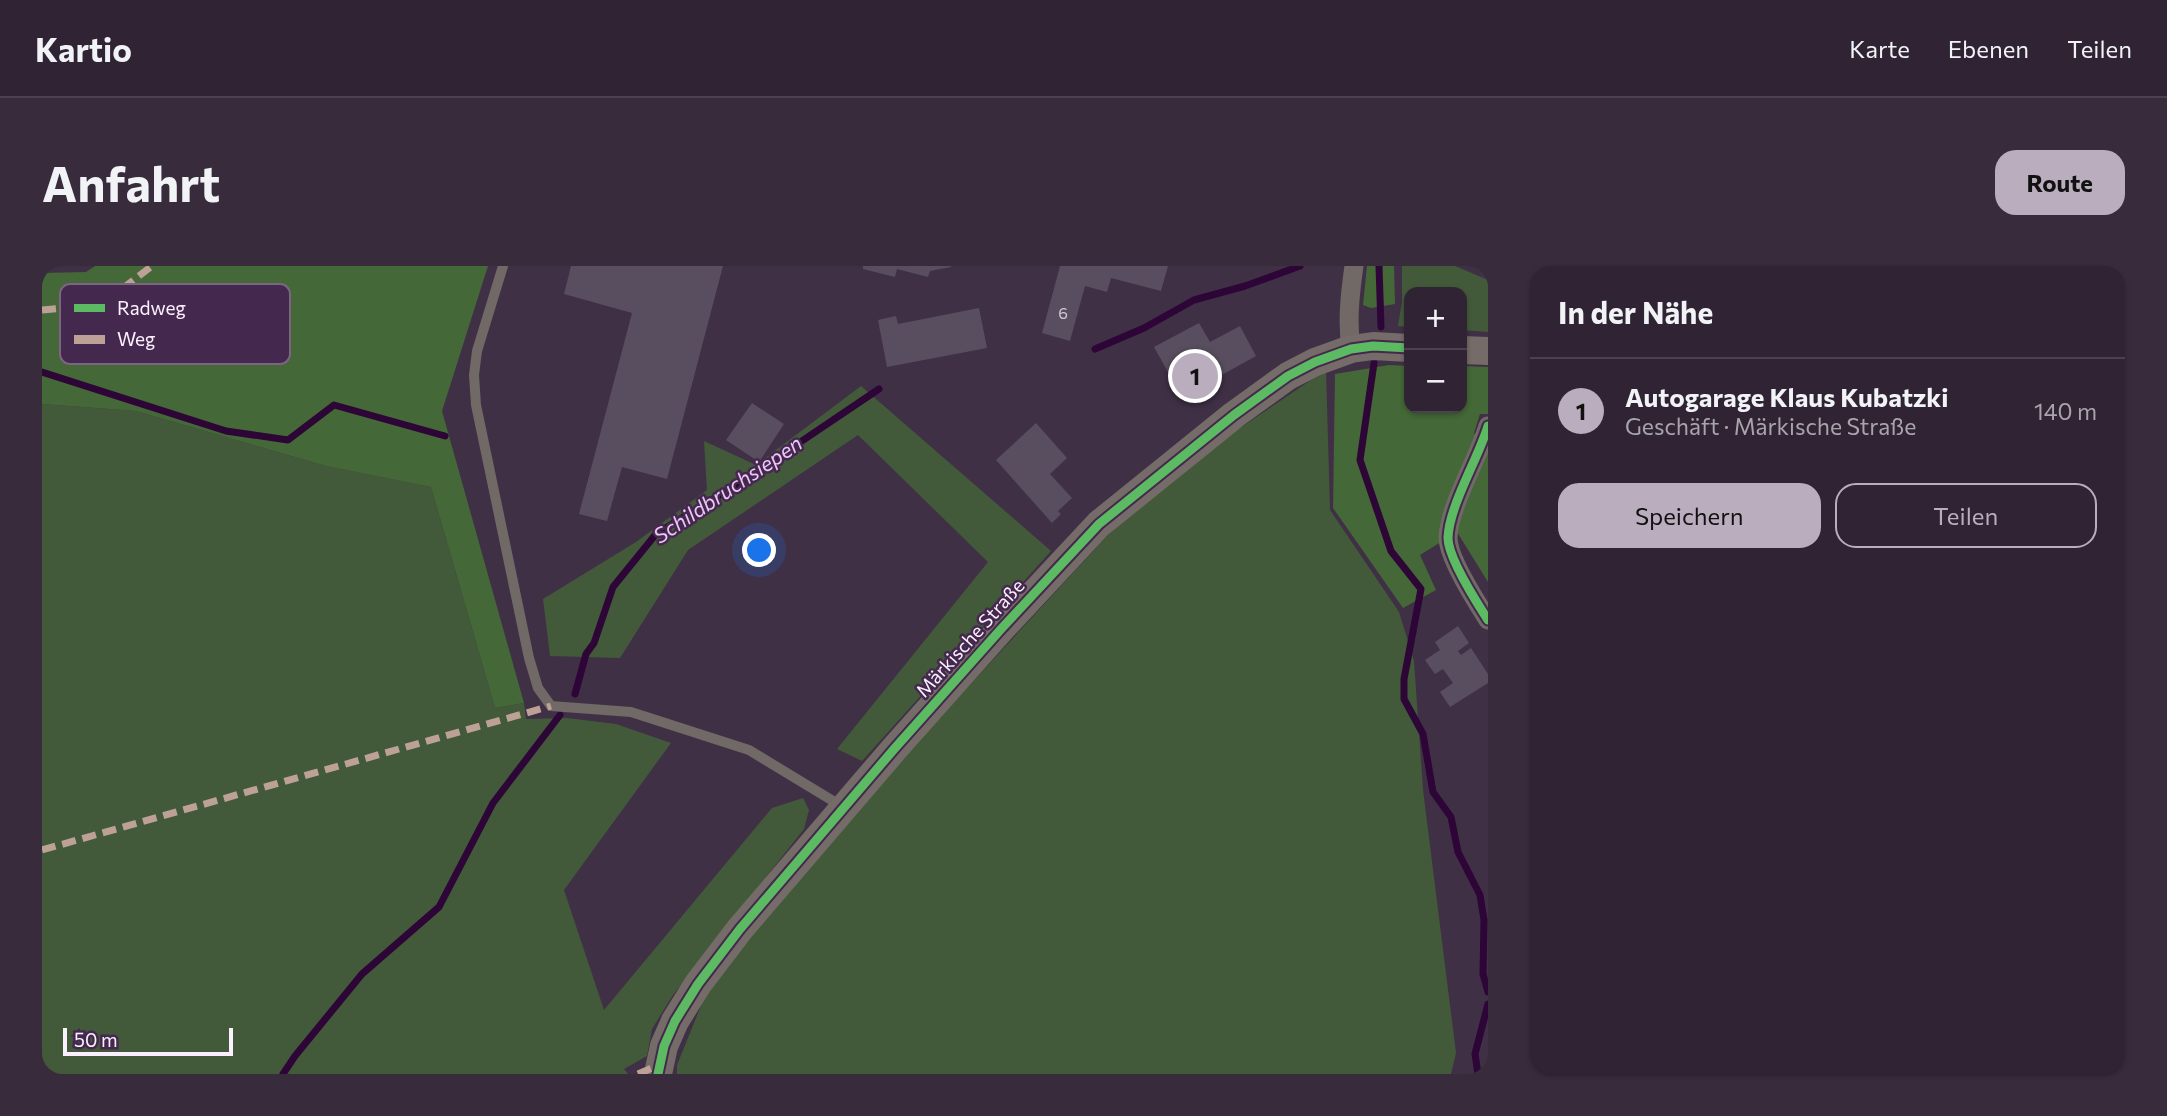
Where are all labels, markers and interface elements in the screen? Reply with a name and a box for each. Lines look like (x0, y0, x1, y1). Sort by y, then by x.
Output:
text: Kartio (35, 28, 132, 69)
text: Karte (1849, 34, 1910, 63)
text: Ebenen (1948, 34, 2029, 63)
text: Teilen (2067, 34, 2132, 63)
button: Route (1995, 150, 2125, 215)
text: Anfahrt (42, 152, 220, 212)
legend (60, 284, 290, 364)
map controls (1404, 287, 1467, 413)
button: + (1404, 287, 1467, 350)
text: In der Nähe (1558, 293, 1713, 330)
text: Radweg (117, 296, 186, 319)
house number: 6 (1058, 303, 1068, 322)
text: Weg (117, 327, 155, 350)
pin: 1 (1172, 350, 1218, 402)
button: − (1404, 350, 1467, 413)
text: Autogarage Klaus Kubatzki (1625, 381, 1949, 412)
text: 1 (1576, 397, 1586, 425)
text: 140 m (2034, 397, 2097, 425)
text: Geschäft · Märkische Straße (1625, 412, 1916, 440)
water label: Schildbruchsiepen (648, 430, 806, 548)
button: Speichern (1558, 483, 1821, 548)
button: Teilen (1835, 483, 2097, 548)
your location (742, 533, 776, 567)
street label: Märkische Straße (911, 574, 1029, 701)
scale bar (63, 1025, 233, 1057)
text: 50 m (74, 1028, 118, 1051)

